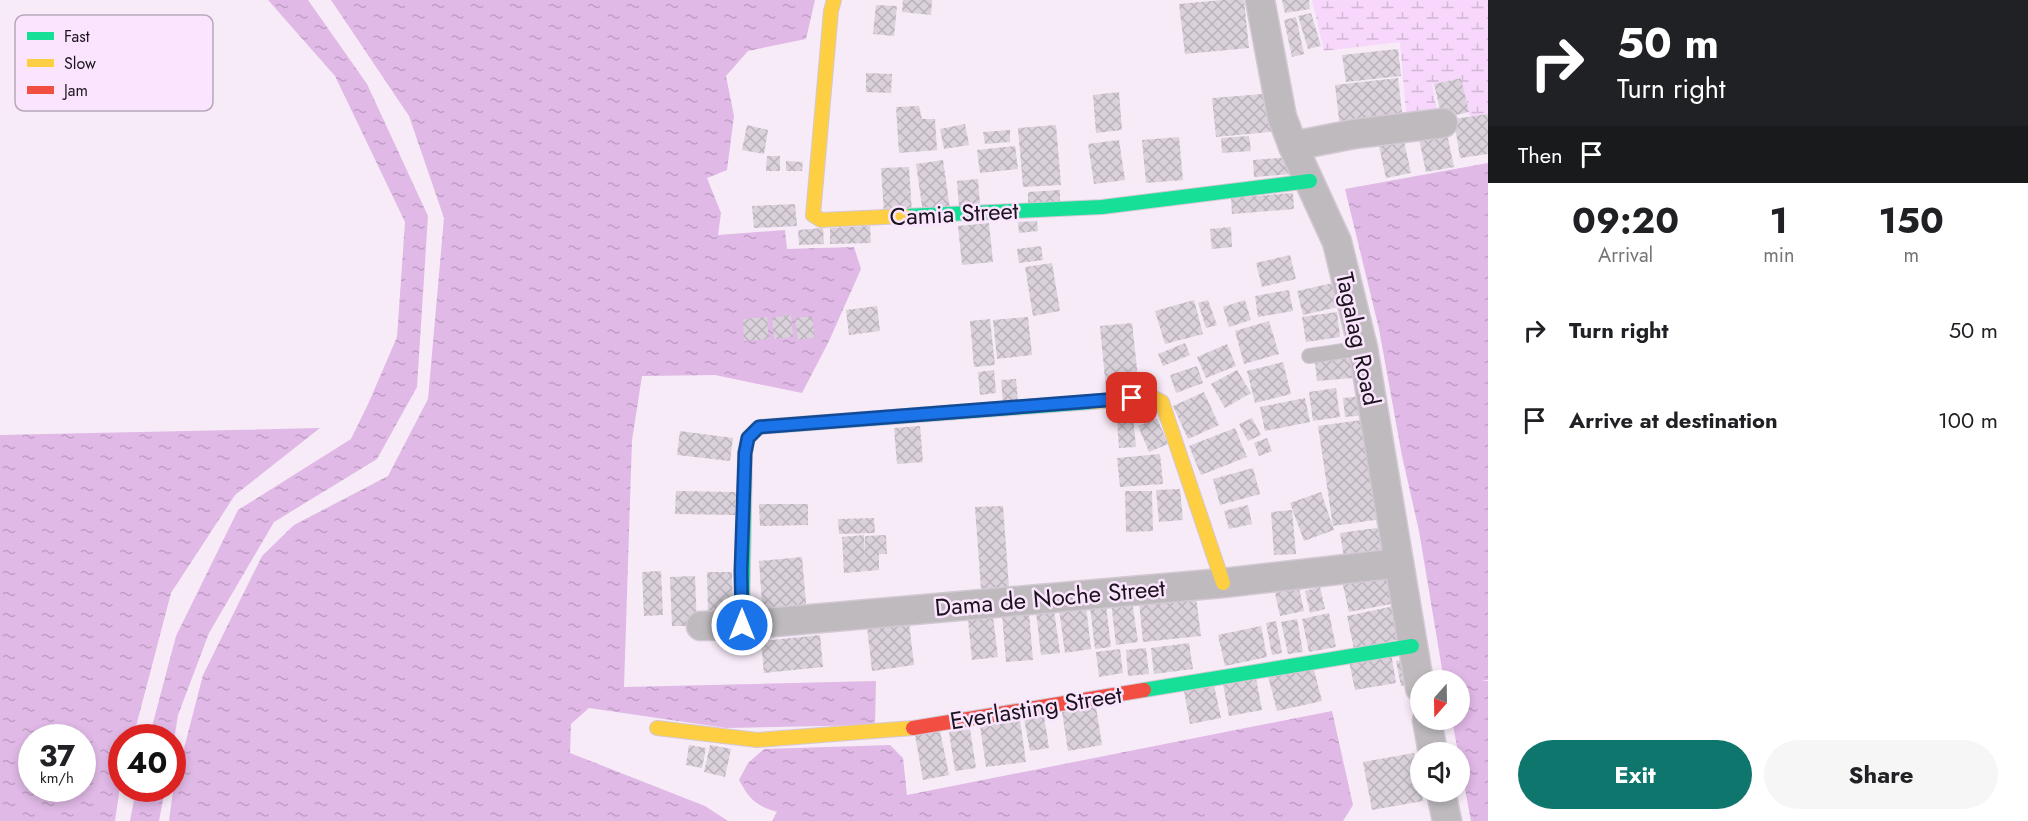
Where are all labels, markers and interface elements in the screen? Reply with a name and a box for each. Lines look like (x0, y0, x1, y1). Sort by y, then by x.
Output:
text: 50 m (1617, 13, 1719, 74)
legend (15, 15, 213, 111)
icon: right (1518, 24, 1596, 102)
text: Fast (64, 25, 90, 48)
text: Slow (64, 52, 96, 75)
text: Turn right (1617, 69, 1725, 108)
text: Jam (62, 79, 88, 102)
icon: arrive (1575, 138, 1608, 171)
text: Then (1518, 139, 1563, 171)
street label: Camia Street (889, 193, 1020, 234)
text: 09:20 (1572, 194, 1679, 246)
text: 1 (1770, 194, 1788, 246)
text: 150 (1879, 194, 1944, 246)
text: Arrival (1598, 241, 1653, 270)
text: min (1763, 241, 1794, 270)
text: m (1903, 241, 1919, 270)
street label: Tagalag Road (1327, 269, 1390, 409)
icon: right (1518, 314, 1551, 347)
text: Turn right (1569, 314, 1669, 346)
text: 50 m (1949, 314, 1998, 346)
pin (1106, 372, 1157, 423)
icon: arrive (1115, 381, 1148, 414)
icon: arrive (1518, 404, 1551, 437)
text: Arrive at destination (1569, 404, 1778, 436)
text: 100 m (1938, 404, 1998, 436)
street label: Dama de Noche Street (933, 570, 1167, 625)
position arrow (710, 593, 774, 657)
north arrow (1410, 670, 1470, 730)
map controls (1410, 670, 1470, 802)
street label: Everlasting Street (948, 677, 1125, 738)
speed limit sign: 40 (108, 724, 186, 802)
text: 37 (39, 734, 75, 777)
button: Exit (1518, 740, 1752, 809)
button: Share (1764, 740, 1998, 809)
button: sound (1410, 742, 1470, 802)
text: km/h (40, 767, 74, 789)

